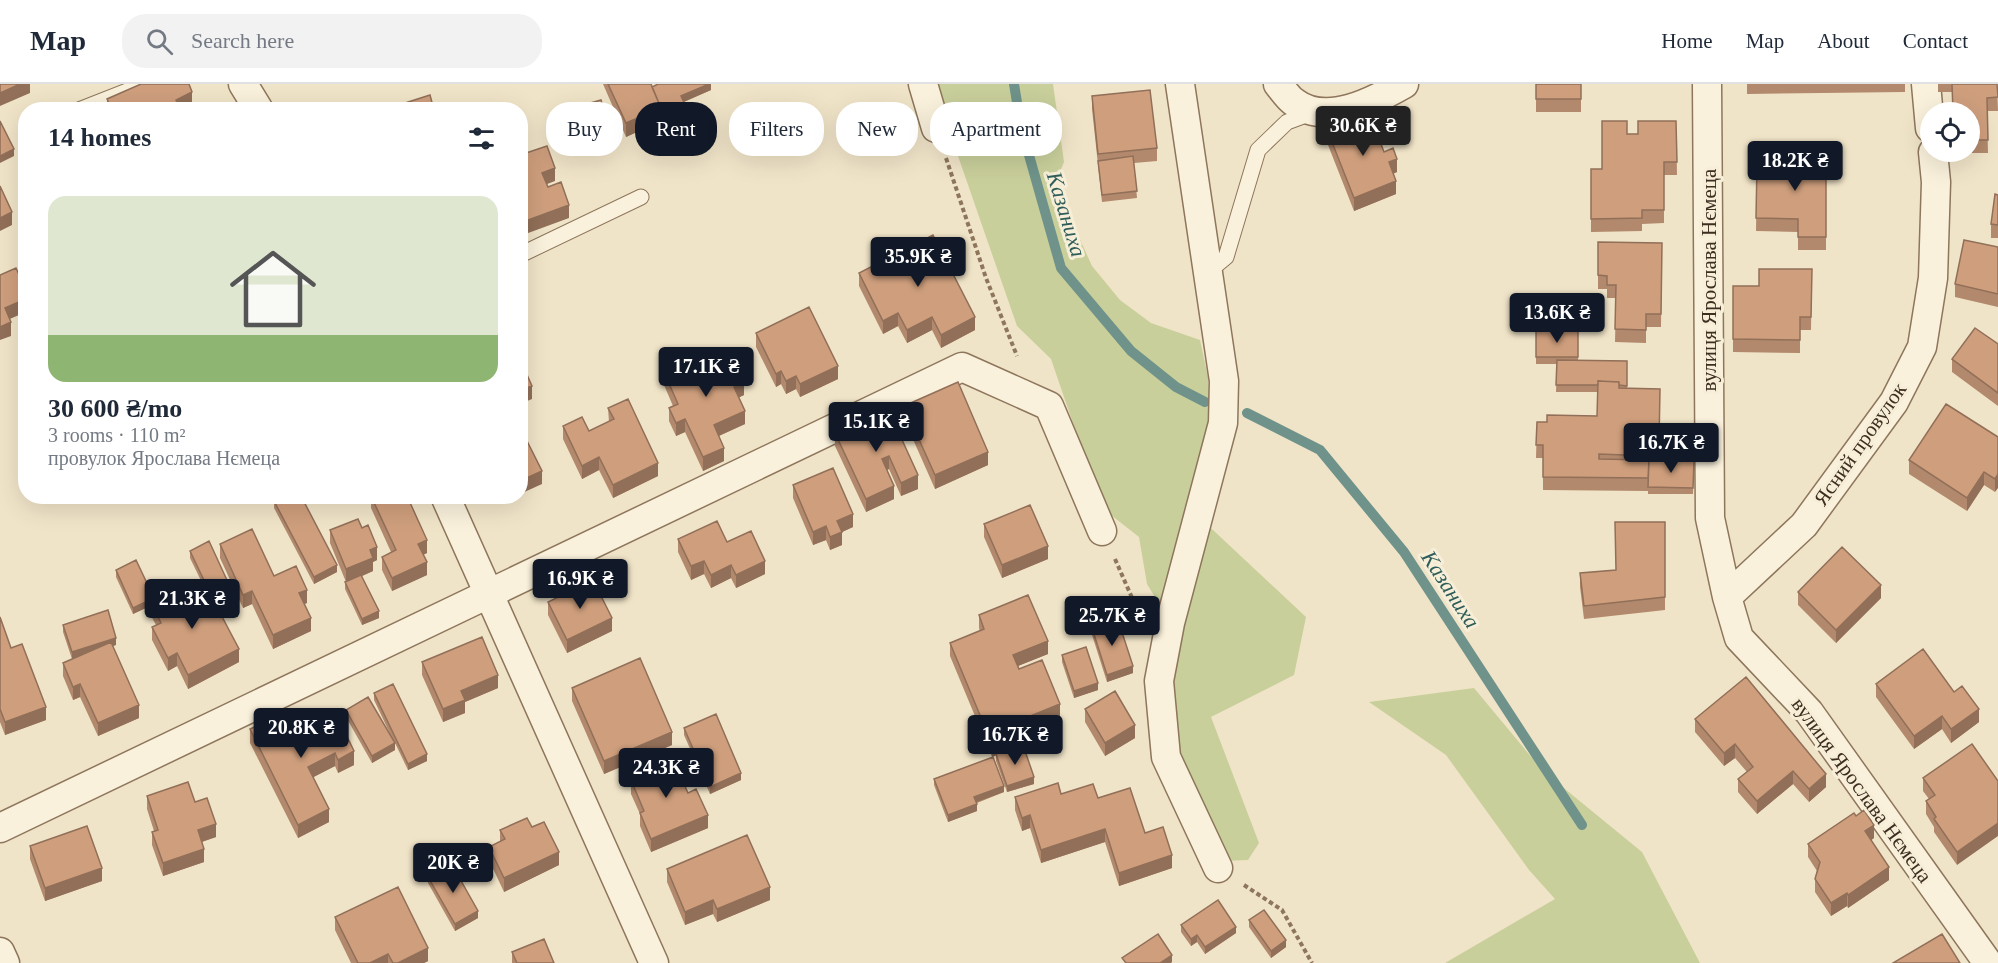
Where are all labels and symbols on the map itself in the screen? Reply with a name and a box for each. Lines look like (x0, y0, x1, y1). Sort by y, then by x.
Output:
pin: 30.6K ₴ (1308, 106, 1418, 157)
pin: 18.2K ₴ (1740, 141, 1850, 192)
water label: Казаниха (1041, 168, 1091, 260)
street label: вулиця Ярослава Нємеца (1697, 168, 1721, 391)
pin: 35.9K ₴ (863, 237, 973, 288)
pin: 13.6K ₴ (1502, 293, 1612, 344)
pin: 17.1K ₴ (651, 347, 761, 398)
street label: Ясний провулок (1809, 377, 1912, 510)
pin: 15.1K ₴ (821, 402, 931, 453)
pin: 16.7K ₴ (1616, 423, 1726, 474)
water label: Казаниха (1416, 545, 1485, 633)
pin: 16.9K ₴ (525, 559, 635, 610)
pin: 21.3K ₴ (137, 579, 247, 630)
pin: 25.7K ₴ (1057, 596, 1167, 647)
street label: вулиця Ярослава Нємеца (1787, 693, 1938, 888)
pin: 20.8K ₴ (246, 708, 356, 759)
pin: 16.7K ₴ (960, 715, 1070, 766)
pin: 24.3K ₴ (611, 748, 721, 799)
pin: 20K ₴ (411, 843, 495, 894)

